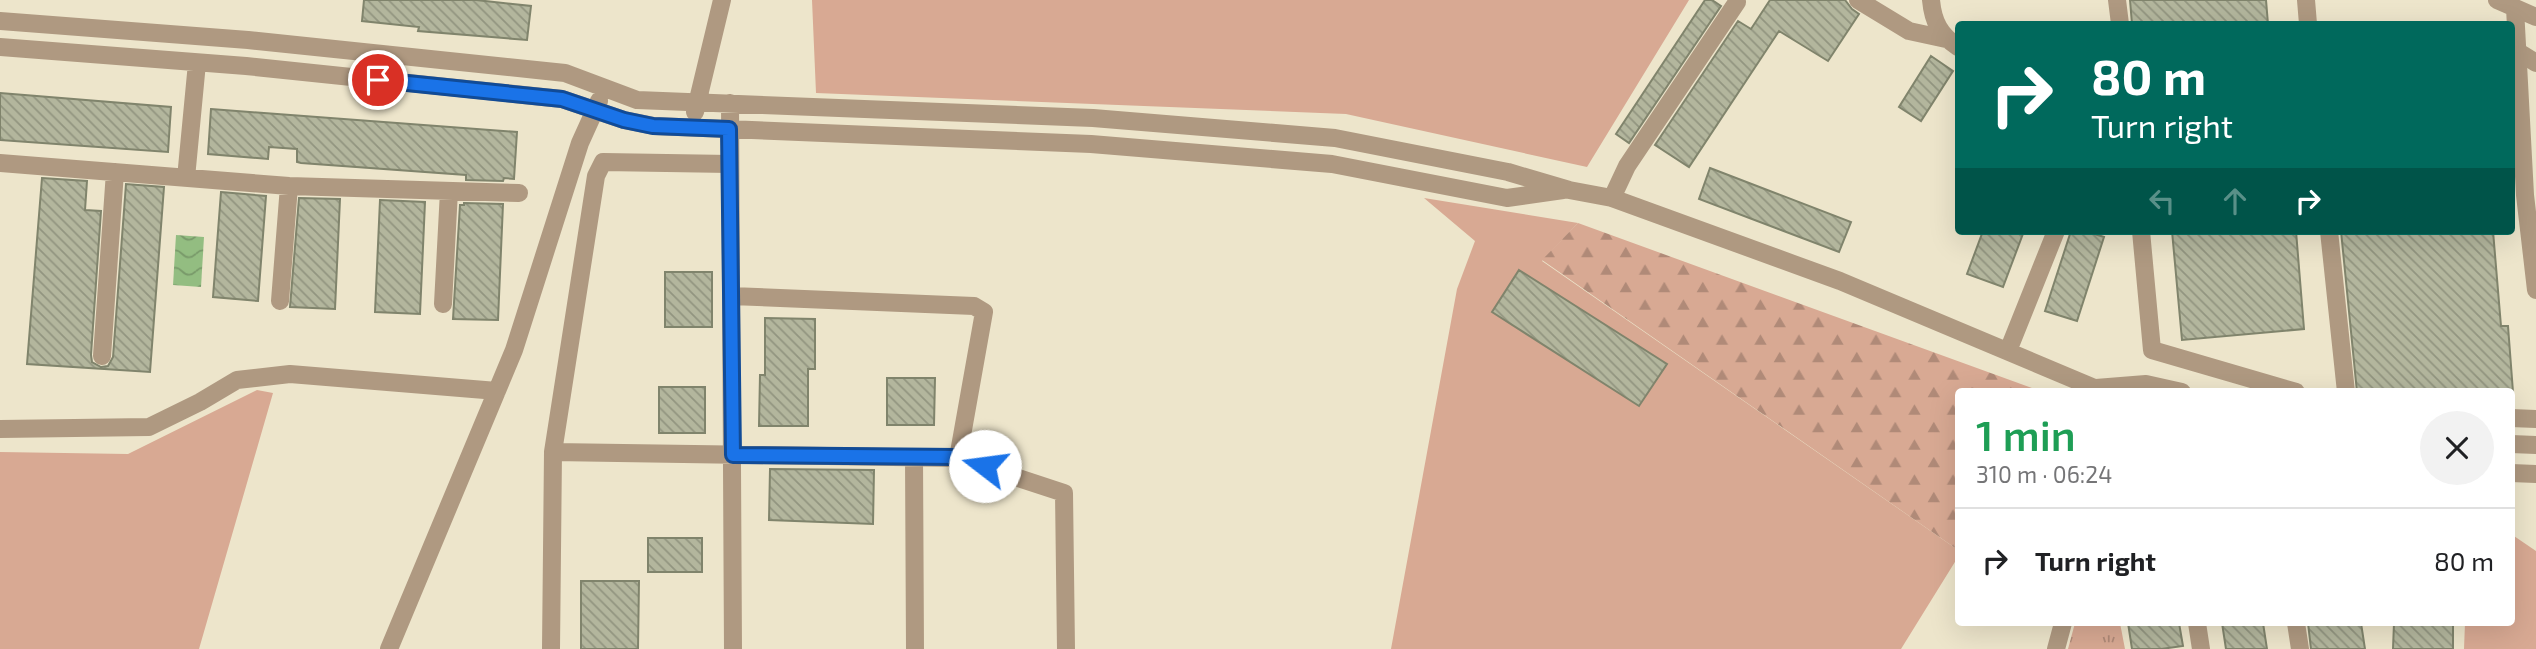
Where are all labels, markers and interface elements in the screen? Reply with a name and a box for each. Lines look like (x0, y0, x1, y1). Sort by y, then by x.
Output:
text: 80 m (2091, 46, 2206, 105)
icon: right (1976, 49, 2067, 140)
pin (348, 50, 408, 110)
icon: arrive (359, 61, 397, 99)
text: Turn right (2091, 106, 2233, 144)
icon: left (2143, 182, 2181, 220)
icon: ahead (2216, 182, 2254, 220)
icon: right (2289, 182, 2327, 220)
text: 1 min (1976, 409, 2076, 459)
button: close (2420, 411, 2494, 485)
position arrow (948, 429, 1022, 503)
text: 310 m · 06:24 (1976, 460, 2112, 488)
icon: right (1976, 542, 2014, 580)
text: Turn right (2035, 545, 2156, 576)
text: 80 m (2434, 545, 2494, 576)

